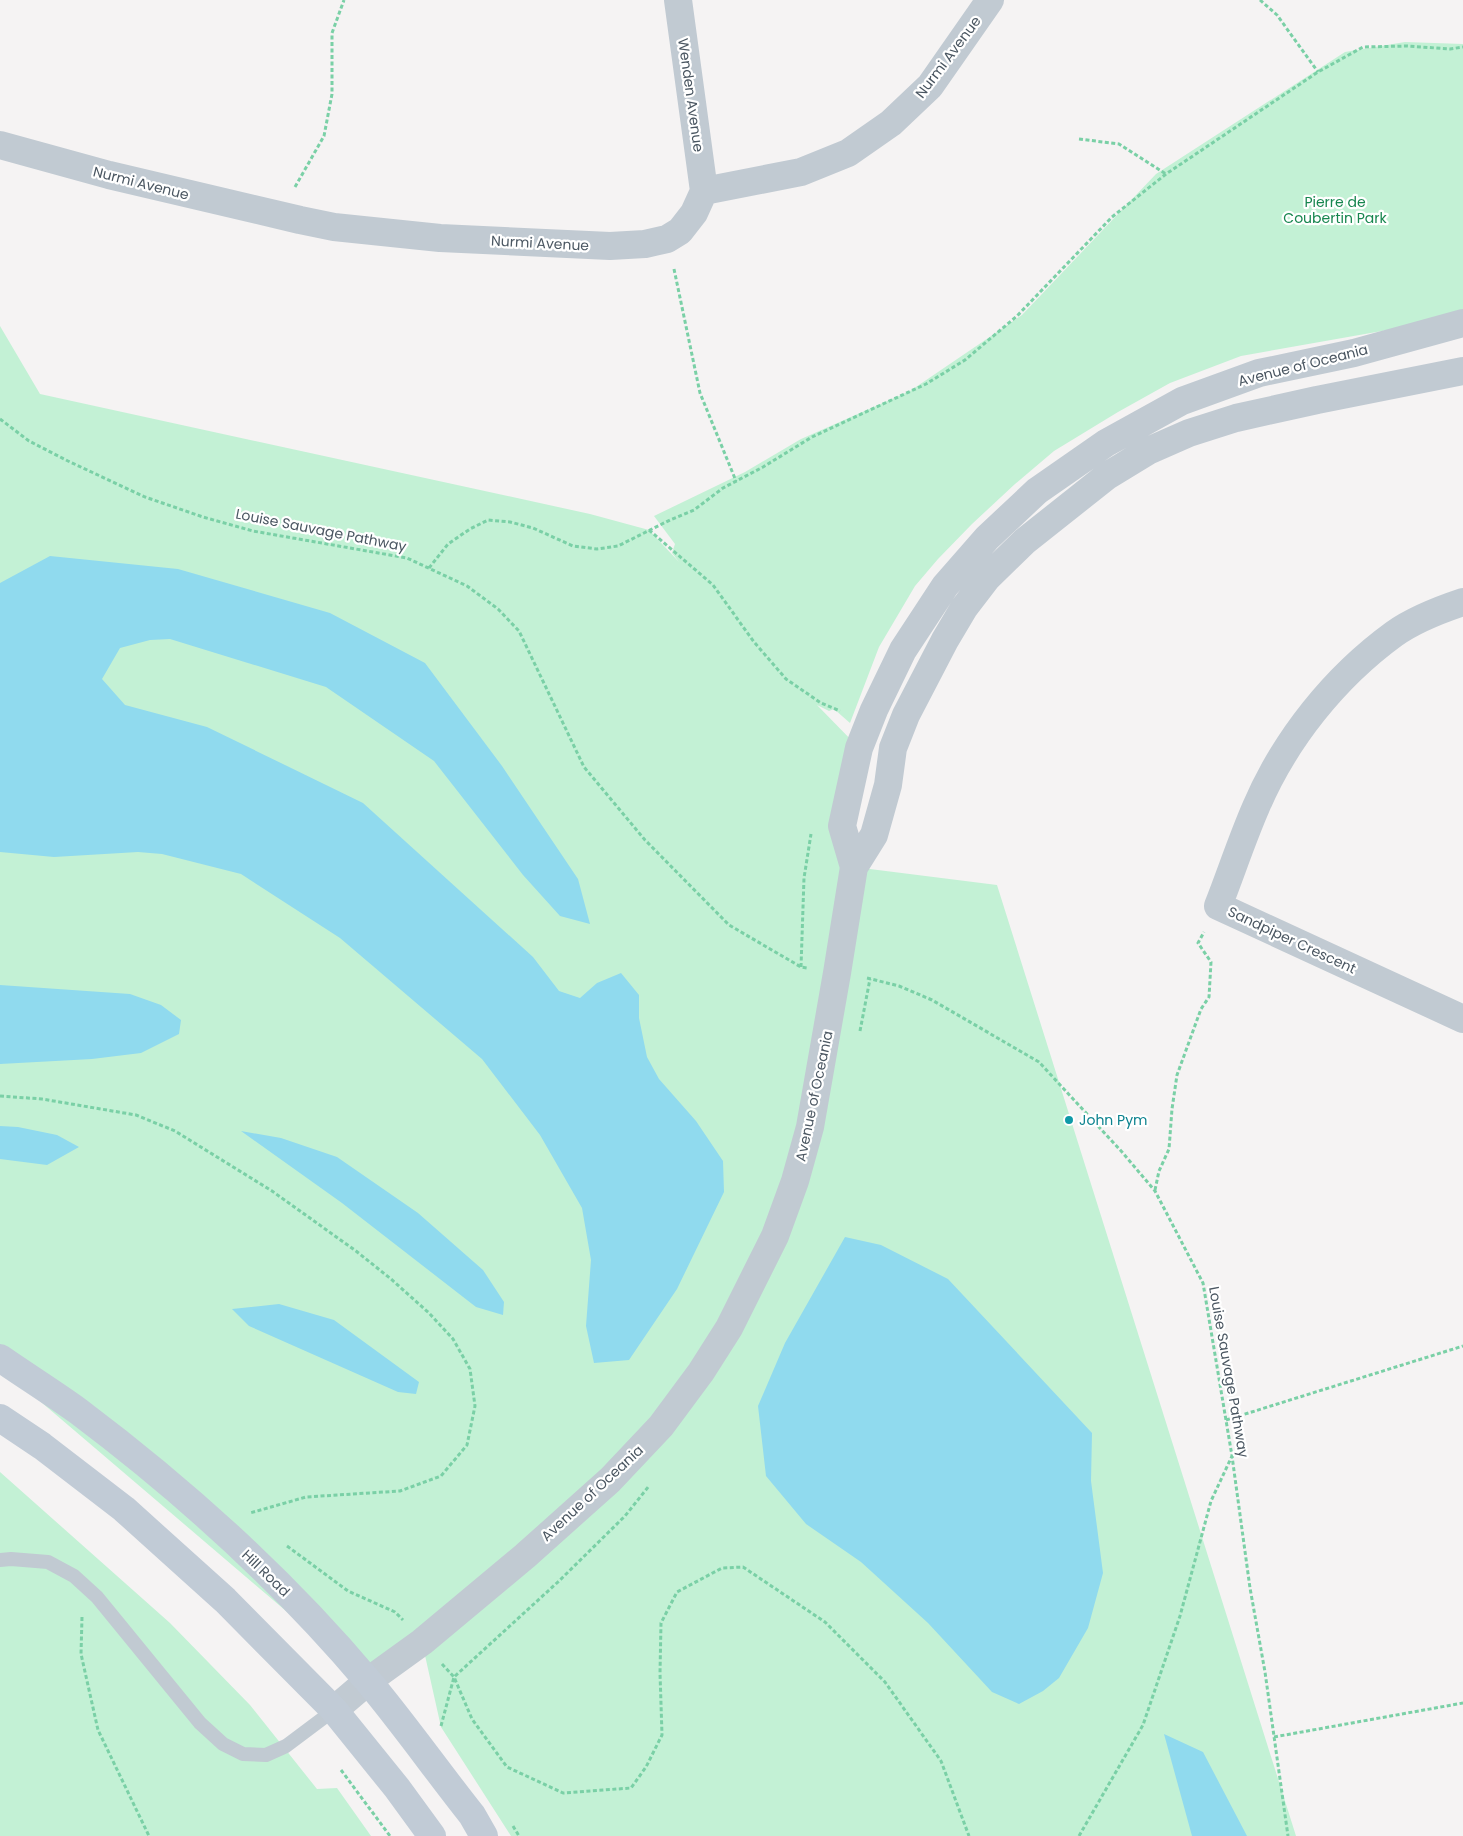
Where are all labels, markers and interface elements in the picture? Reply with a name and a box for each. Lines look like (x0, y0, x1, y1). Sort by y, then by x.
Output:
street label: Nurmi Avenue (910, 12, 986, 102)
street label: Wenden Avenue (673, 37, 709, 154)
street label: Nurmi Avenue (91, 161, 191, 205)
park label: Pierre de Coubertin Park (1283, 192, 1387, 228)
street label: Nurmi Avenue (490, 230, 590, 256)
street label: Avenue of Oceania (1236, 339, 1370, 391)
street label: Louise Sauvage Pathway (234, 504, 408, 556)
street label: Sandpiper Crescent (1225, 901, 1359, 979)
street label: Avenue of Oceania (790, 1029, 838, 1163)
place label: John Pym (1079, 1110, 1147, 1130)
marker: John Pym (1063, 1114, 1075, 1126)
street label: Louise Sauvage Pathway (1204, 1285, 1254, 1459)
street label: Avenue of Oceania (536, 1440, 648, 1546)
street label: Hill Road (237, 1545, 295, 1601)

